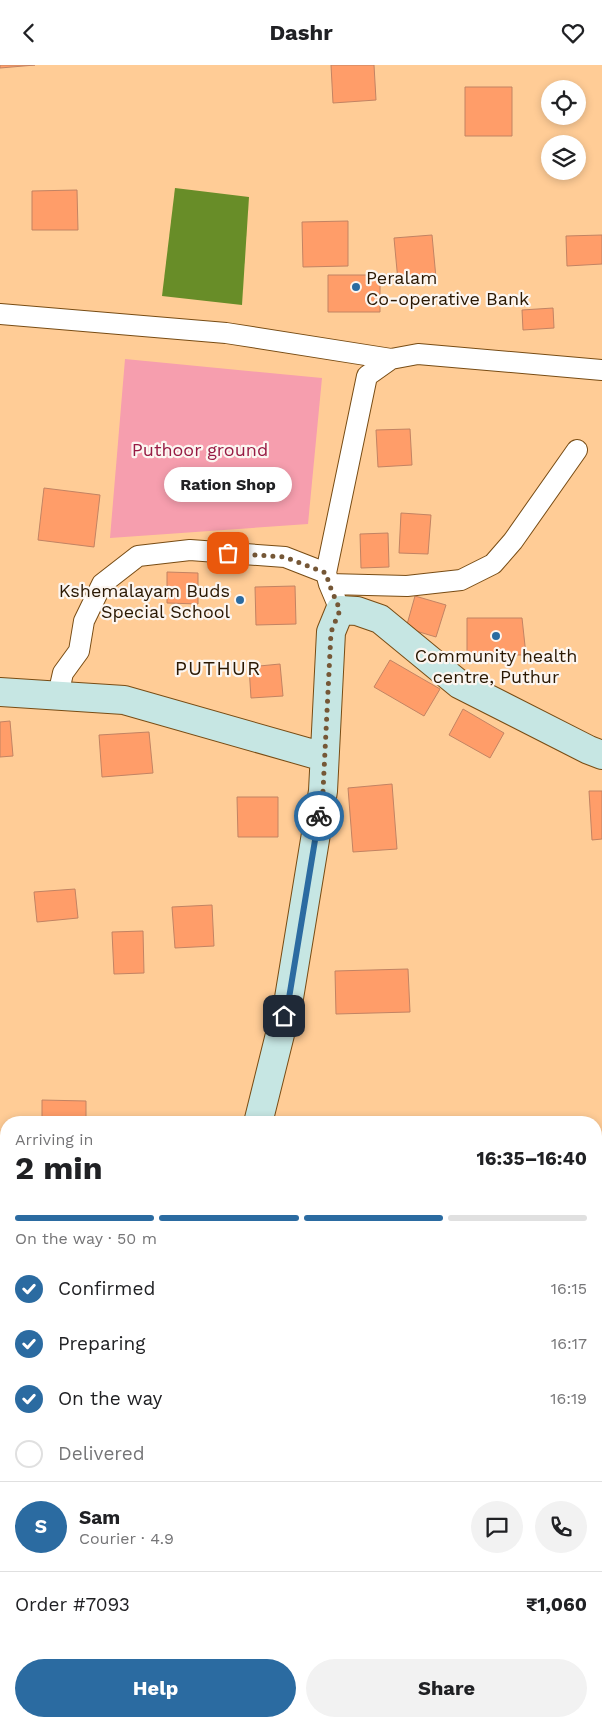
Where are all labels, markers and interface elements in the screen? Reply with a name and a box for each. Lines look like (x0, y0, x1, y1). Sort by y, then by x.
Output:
icon: back (15, 19, 43, 47)
icon: heart (559, 19, 587, 47)
text: Dashr (269, 20, 333, 45)
map controls (541, 80, 586, 180)
button: locate (541, 80, 586, 125)
button: layers (541, 135, 586, 180)
place label: Peralam Co-operative Bank (366, 267, 529, 309)
marker: Peralam Co-operative Bank (350, 281, 362, 293)
park label: Puthoor ground (132, 439, 268, 460)
callout: Ration Shop (164, 468, 292, 503)
text: Ration Shop (180, 475, 276, 494)
pin (207, 532, 249, 574)
icon: bag (214, 539, 242, 567)
place label: Kshemalayam Buds Special School (59, 580, 230, 622)
marker: Kshemalayam Buds Special School (234, 594, 246, 606)
marker: Community health centre, Puthur (490, 630, 502, 642)
place label: Community health centre, Puthur (415, 645, 577, 687)
district label: PUTHUR (175, 656, 261, 680)
courier (294, 791, 344, 841)
icon: bike (305, 802, 333, 830)
pin (263, 995, 305, 1037)
icon: home (270, 1002, 298, 1030)
text: Arriving in (15, 1130, 93, 1149)
text: 16:35–16:40 (477, 1147, 587, 1170)
text: 2 min (15, 1149, 103, 1187)
text: On the way · 50 m (15, 1229, 157, 1248)
icon: check (15, 1275, 43, 1303)
text: Confirmed (58, 1277, 155, 1300)
text: 16:15 (551, 1279, 587, 1298)
icon: check (15, 1330, 43, 1358)
text: Preparing (58, 1332, 145, 1355)
text: 16:17 (551, 1334, 587, 1353)
icon: check (15, 1385, 43, 1413)
text: On the way (58, 1387, 162, 1410)
text: 16:19 (550, 1389, 587, 1408)
text: Delivered (58, 1442, 145, 1465)
button: chat (471, 1501, 523, 1553)
button: phone (535, 1501, 587, 1553)
text: Sam (79, 1506, 120, 1529)
text: S (35, 1515, 47, 1538)
text: Courier · 4.9 (79, 1529, 174, 1548)
text: Order #7093 (15, 1593, 130, 1616)
text: ₹1,060 (526, 1593, 587, 1616)
button: Help (15, 1659, 296, 1717)
button: Share (306, 1659, 587, 1717)

